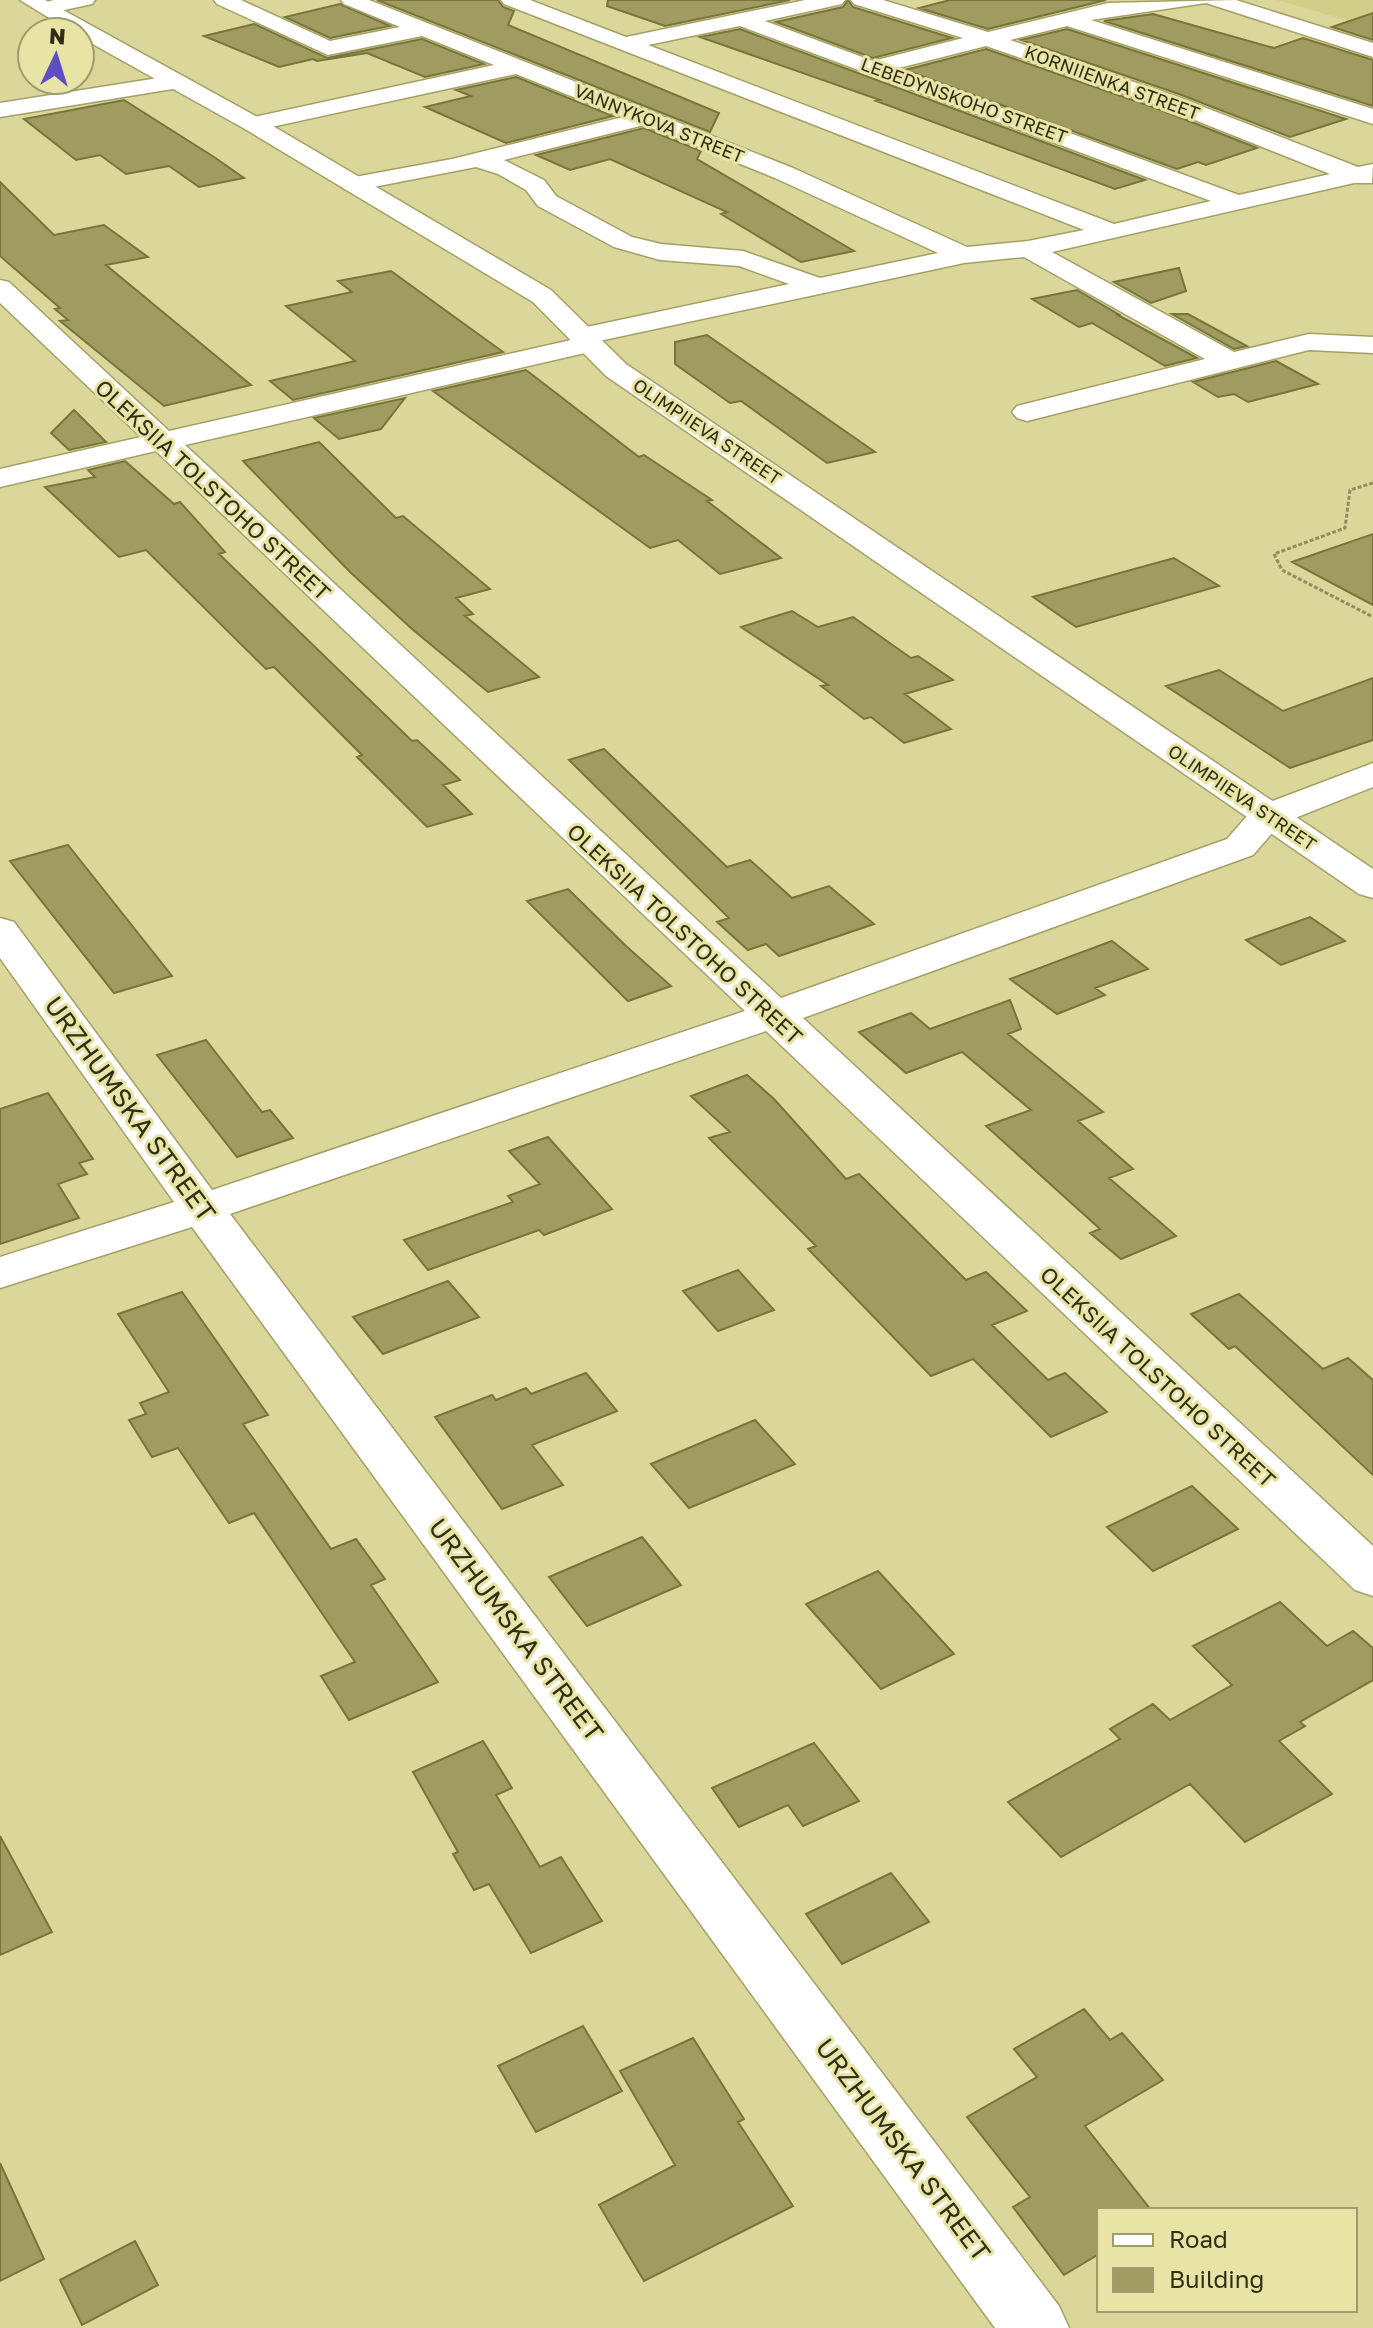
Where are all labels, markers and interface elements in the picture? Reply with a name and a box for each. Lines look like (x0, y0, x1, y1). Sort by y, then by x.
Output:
north arrow (16, 16, 96, 96)
text: N (48, 21, 67, 50)
street label: KORNIIENKA STREET (1022, 40, 1203, 124)
street label: LEBEDYNSKOHO STREET (858, 52, 1071, 148)
street label: VANNYKOVA STREET (571, 79, 748, 167)
street label: OLEKSIIA TOLSTOHO STREET (90, 373, 337, 606)
street label: OLIMPIIEVA STREET (629, 373, 786, 489)
street label: OLIMPIIEVA STREET (1164, 739, 1321, 855)
street label: OLEKSIIA TOLSTOHO STREET (562, 817, 809, 1050)
street label: URZHUMSKA STREET (38, 990, 222, 1227)
street label: OLEKSIIA TOLSTOHO STREET (1035, 1260, 1282, 1493)
street label: URZHUMSKA STREET (423, 1512, 610, 1747)
street label: URZHUMSKA STREET (810, 2032, 997, 2267)
legend (1097, 2208, 1357, 2312)
text: Road (1169, 2224, 1228, 2253)
text: Building (1169, 2264, 1264, 2293)

